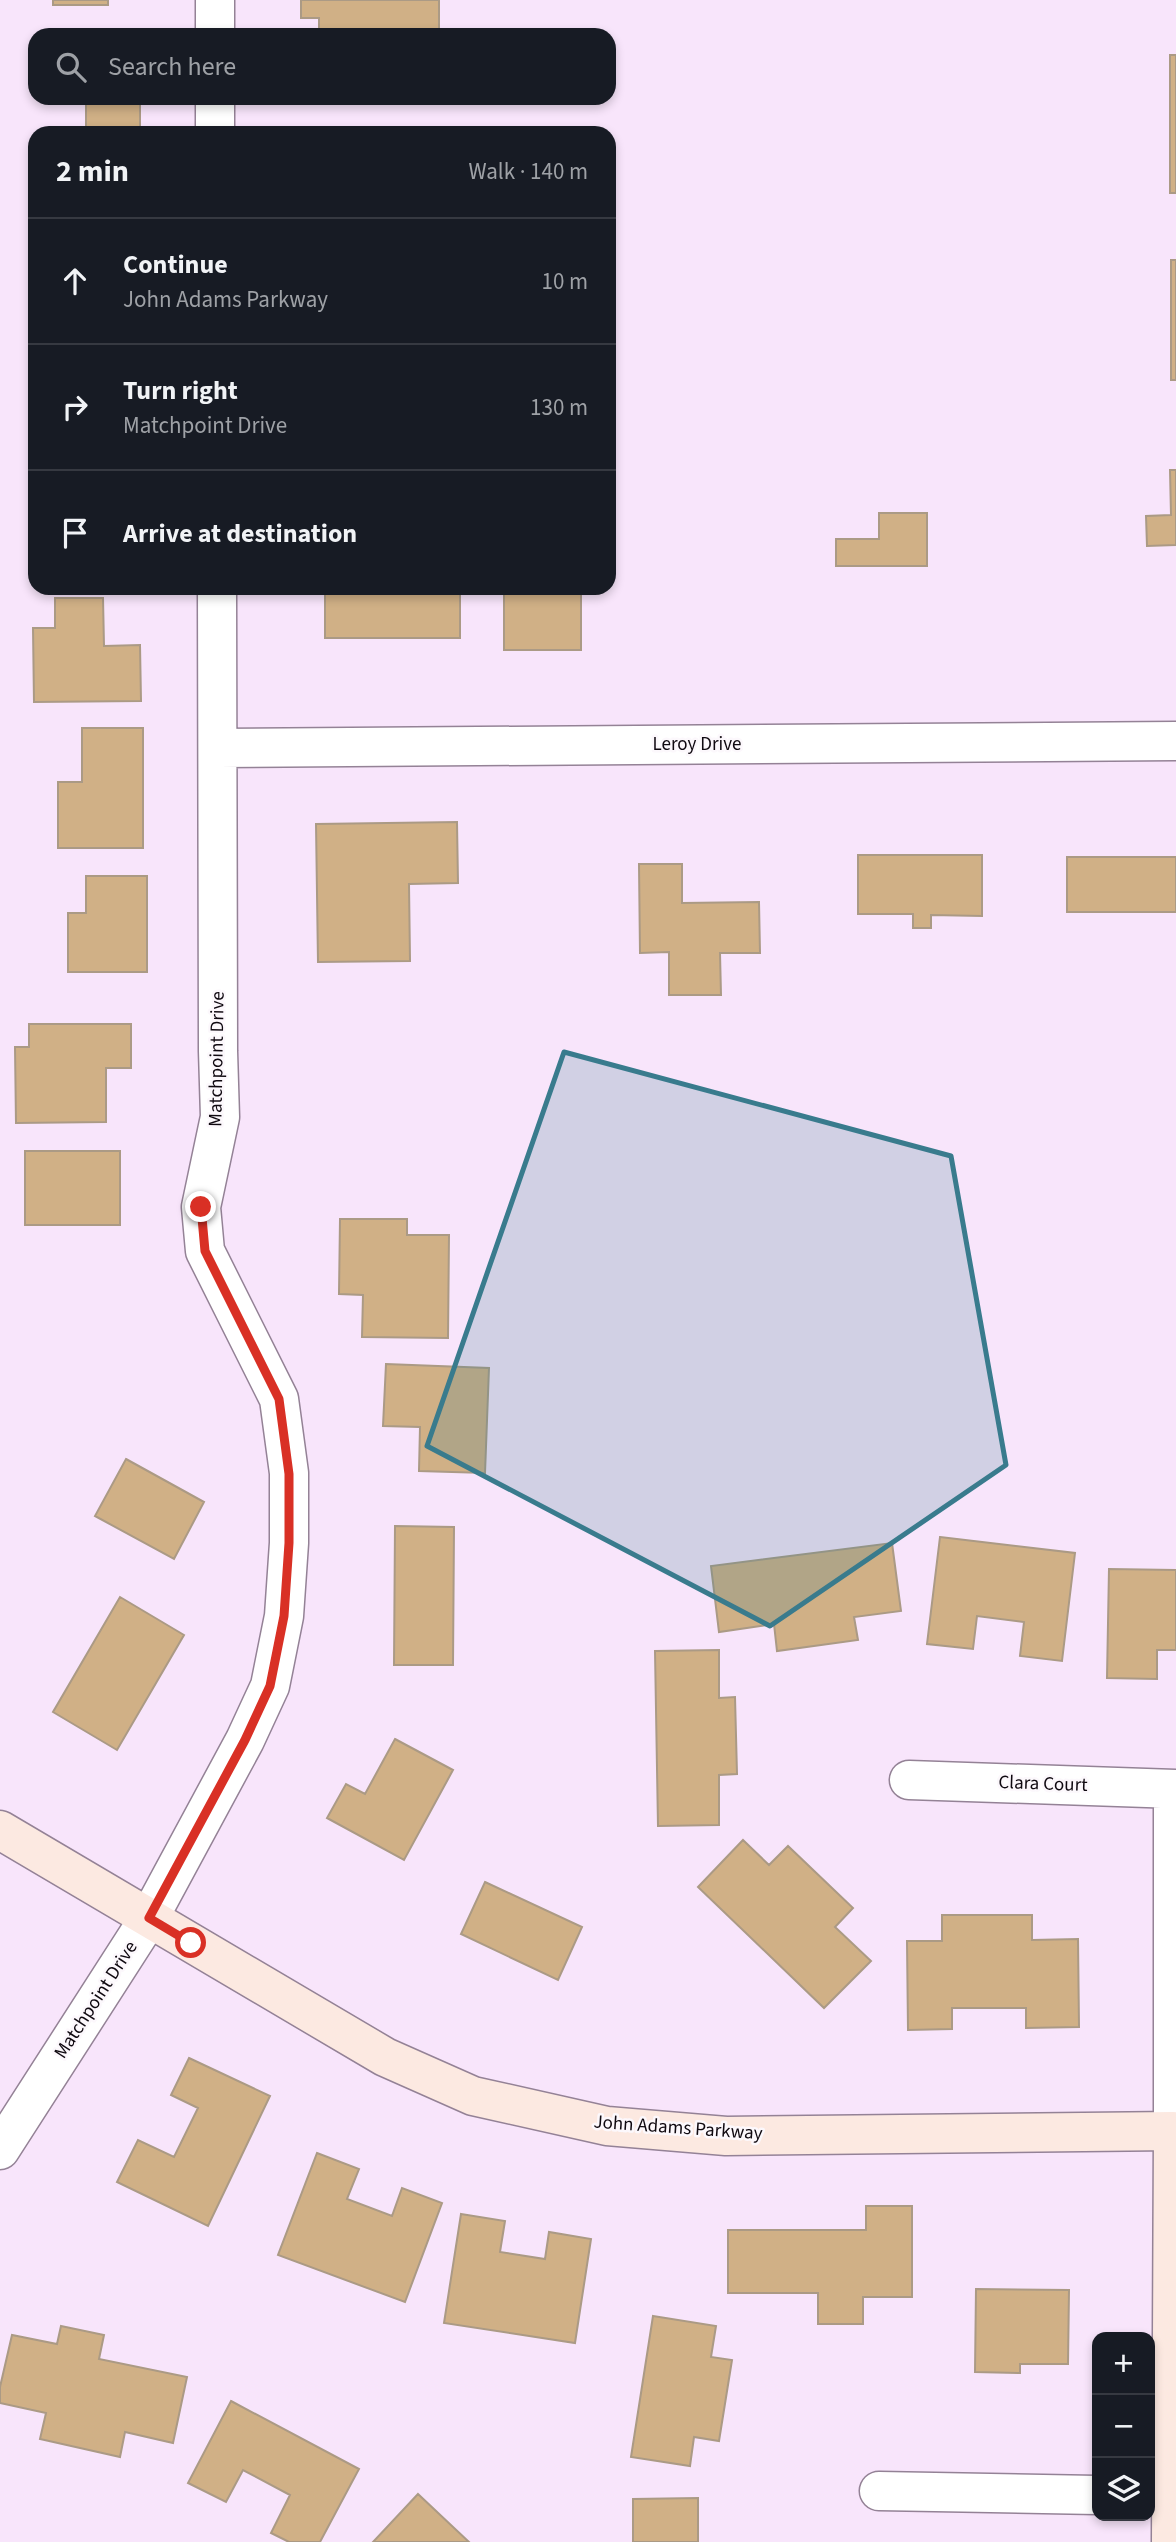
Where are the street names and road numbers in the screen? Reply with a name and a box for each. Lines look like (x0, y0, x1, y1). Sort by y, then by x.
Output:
street label: Leroy Drive (653, 731, 741, 758)
street label: Matchpoint Drive (202, 991, 232, 1127)
street label: Clara Court (998, 1769, 1089, 1799)
street label: Matchpoint Drive (48, 1936, 144, 2064)
street label: John Adams Parkway (593, 2109, 764, 2147)

